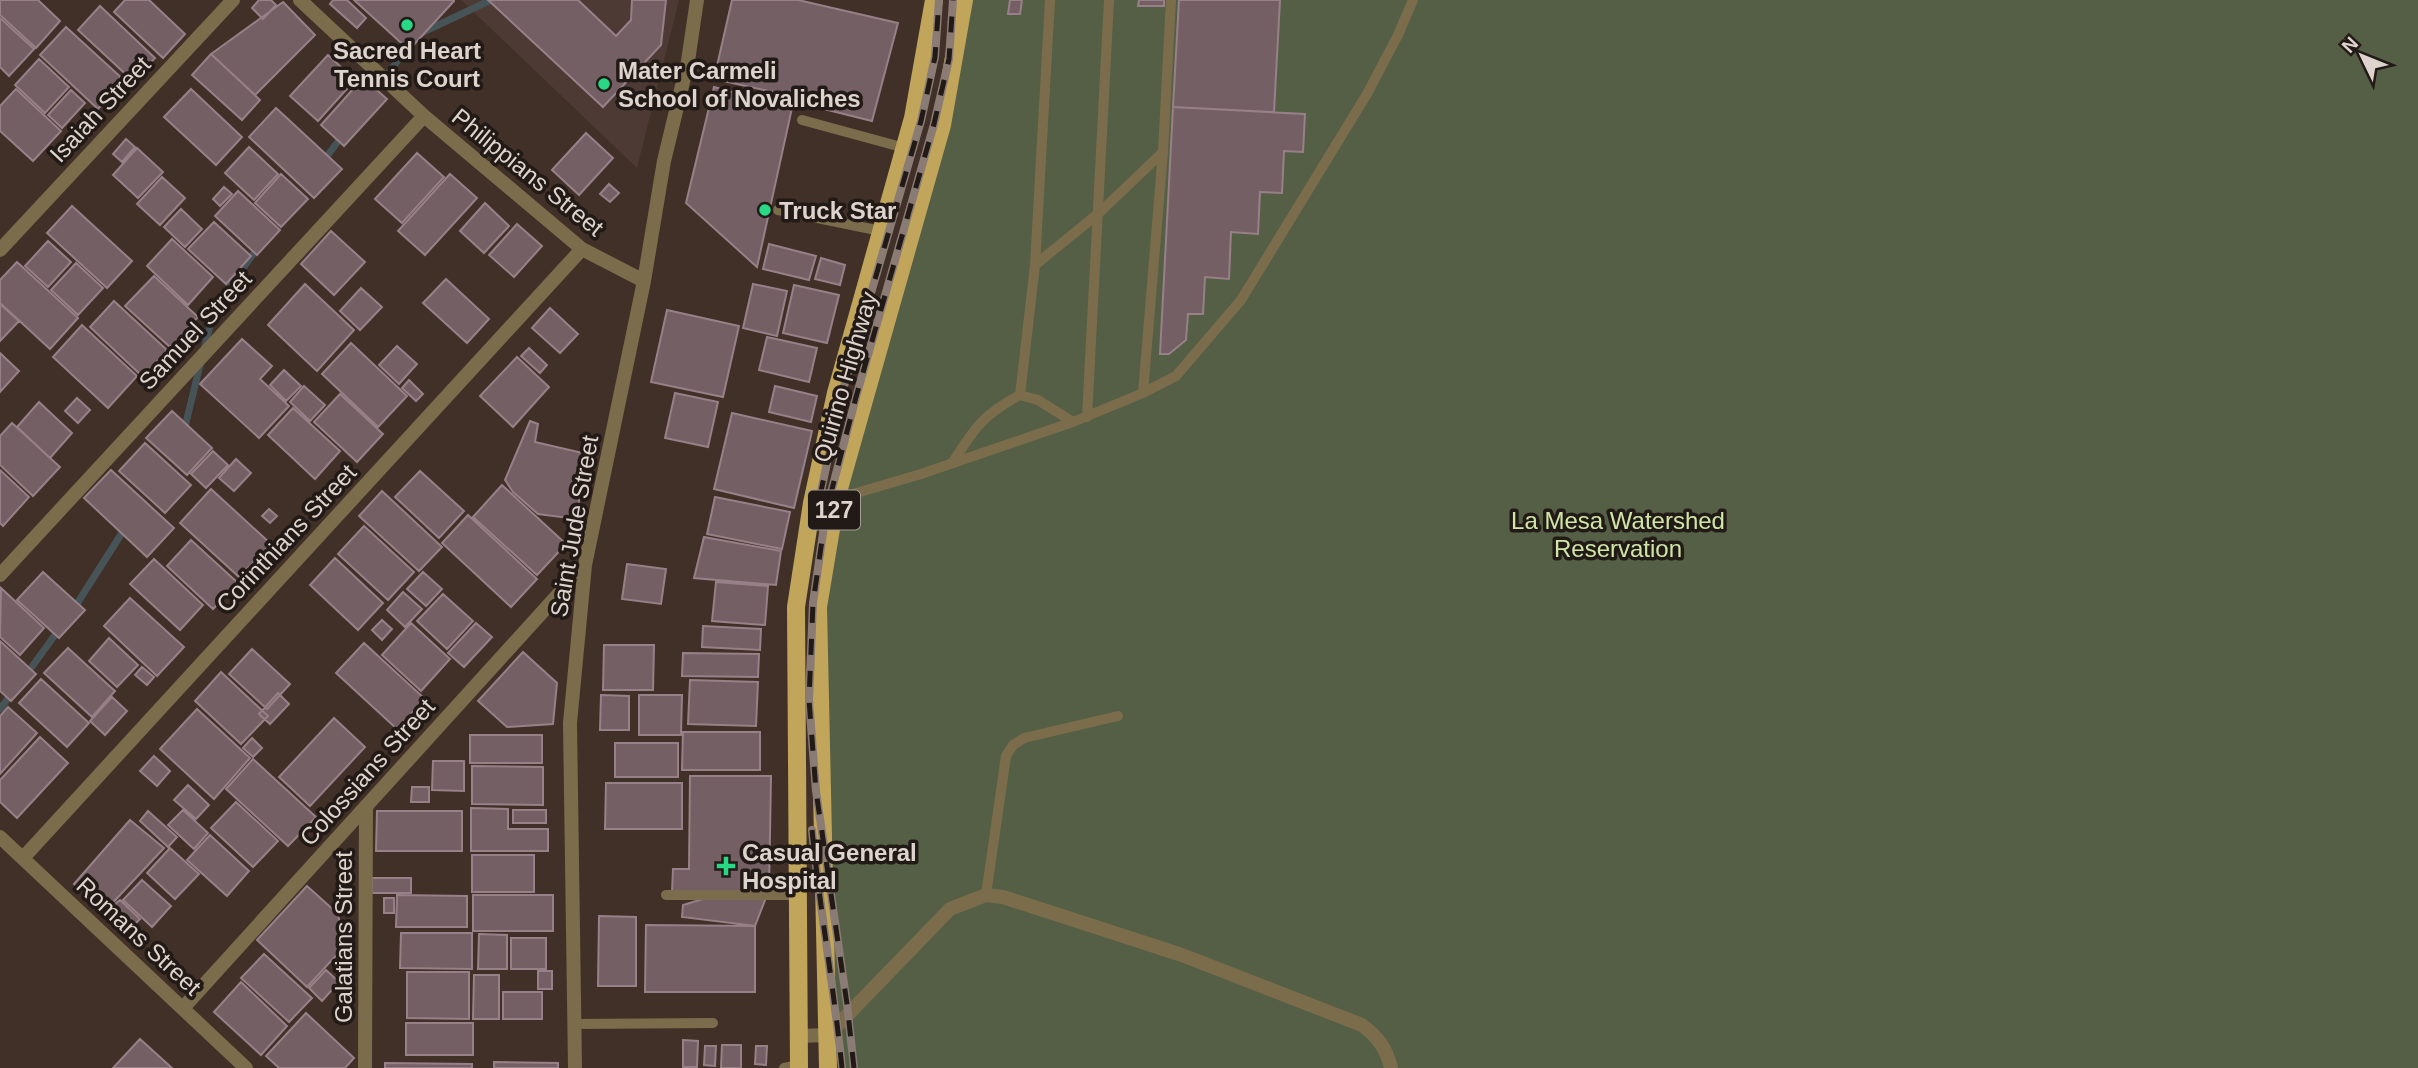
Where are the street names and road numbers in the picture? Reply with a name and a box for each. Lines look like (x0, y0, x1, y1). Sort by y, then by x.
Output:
street label: Isaiah Street (44, 50, 156, 167)
street label: Philippians Street (447, 103, 609, 241)
street label: Samuel Street (133, 265, 257, 395)
street label: Quirino Highway (808, 289, 882, 465)
street label: Saint Jude Street (545, 433, 603, 619)
street label: Corinthians Street (211, 458, 362, 617)
road number: 127 (808, 490, 860, 530)
street label: Colossians Street (294, 693, 440, 851)
street label: Galatians Street (330, 851, 357, 1023)
street label: Romans Street (71, 872, 207, 1001)

